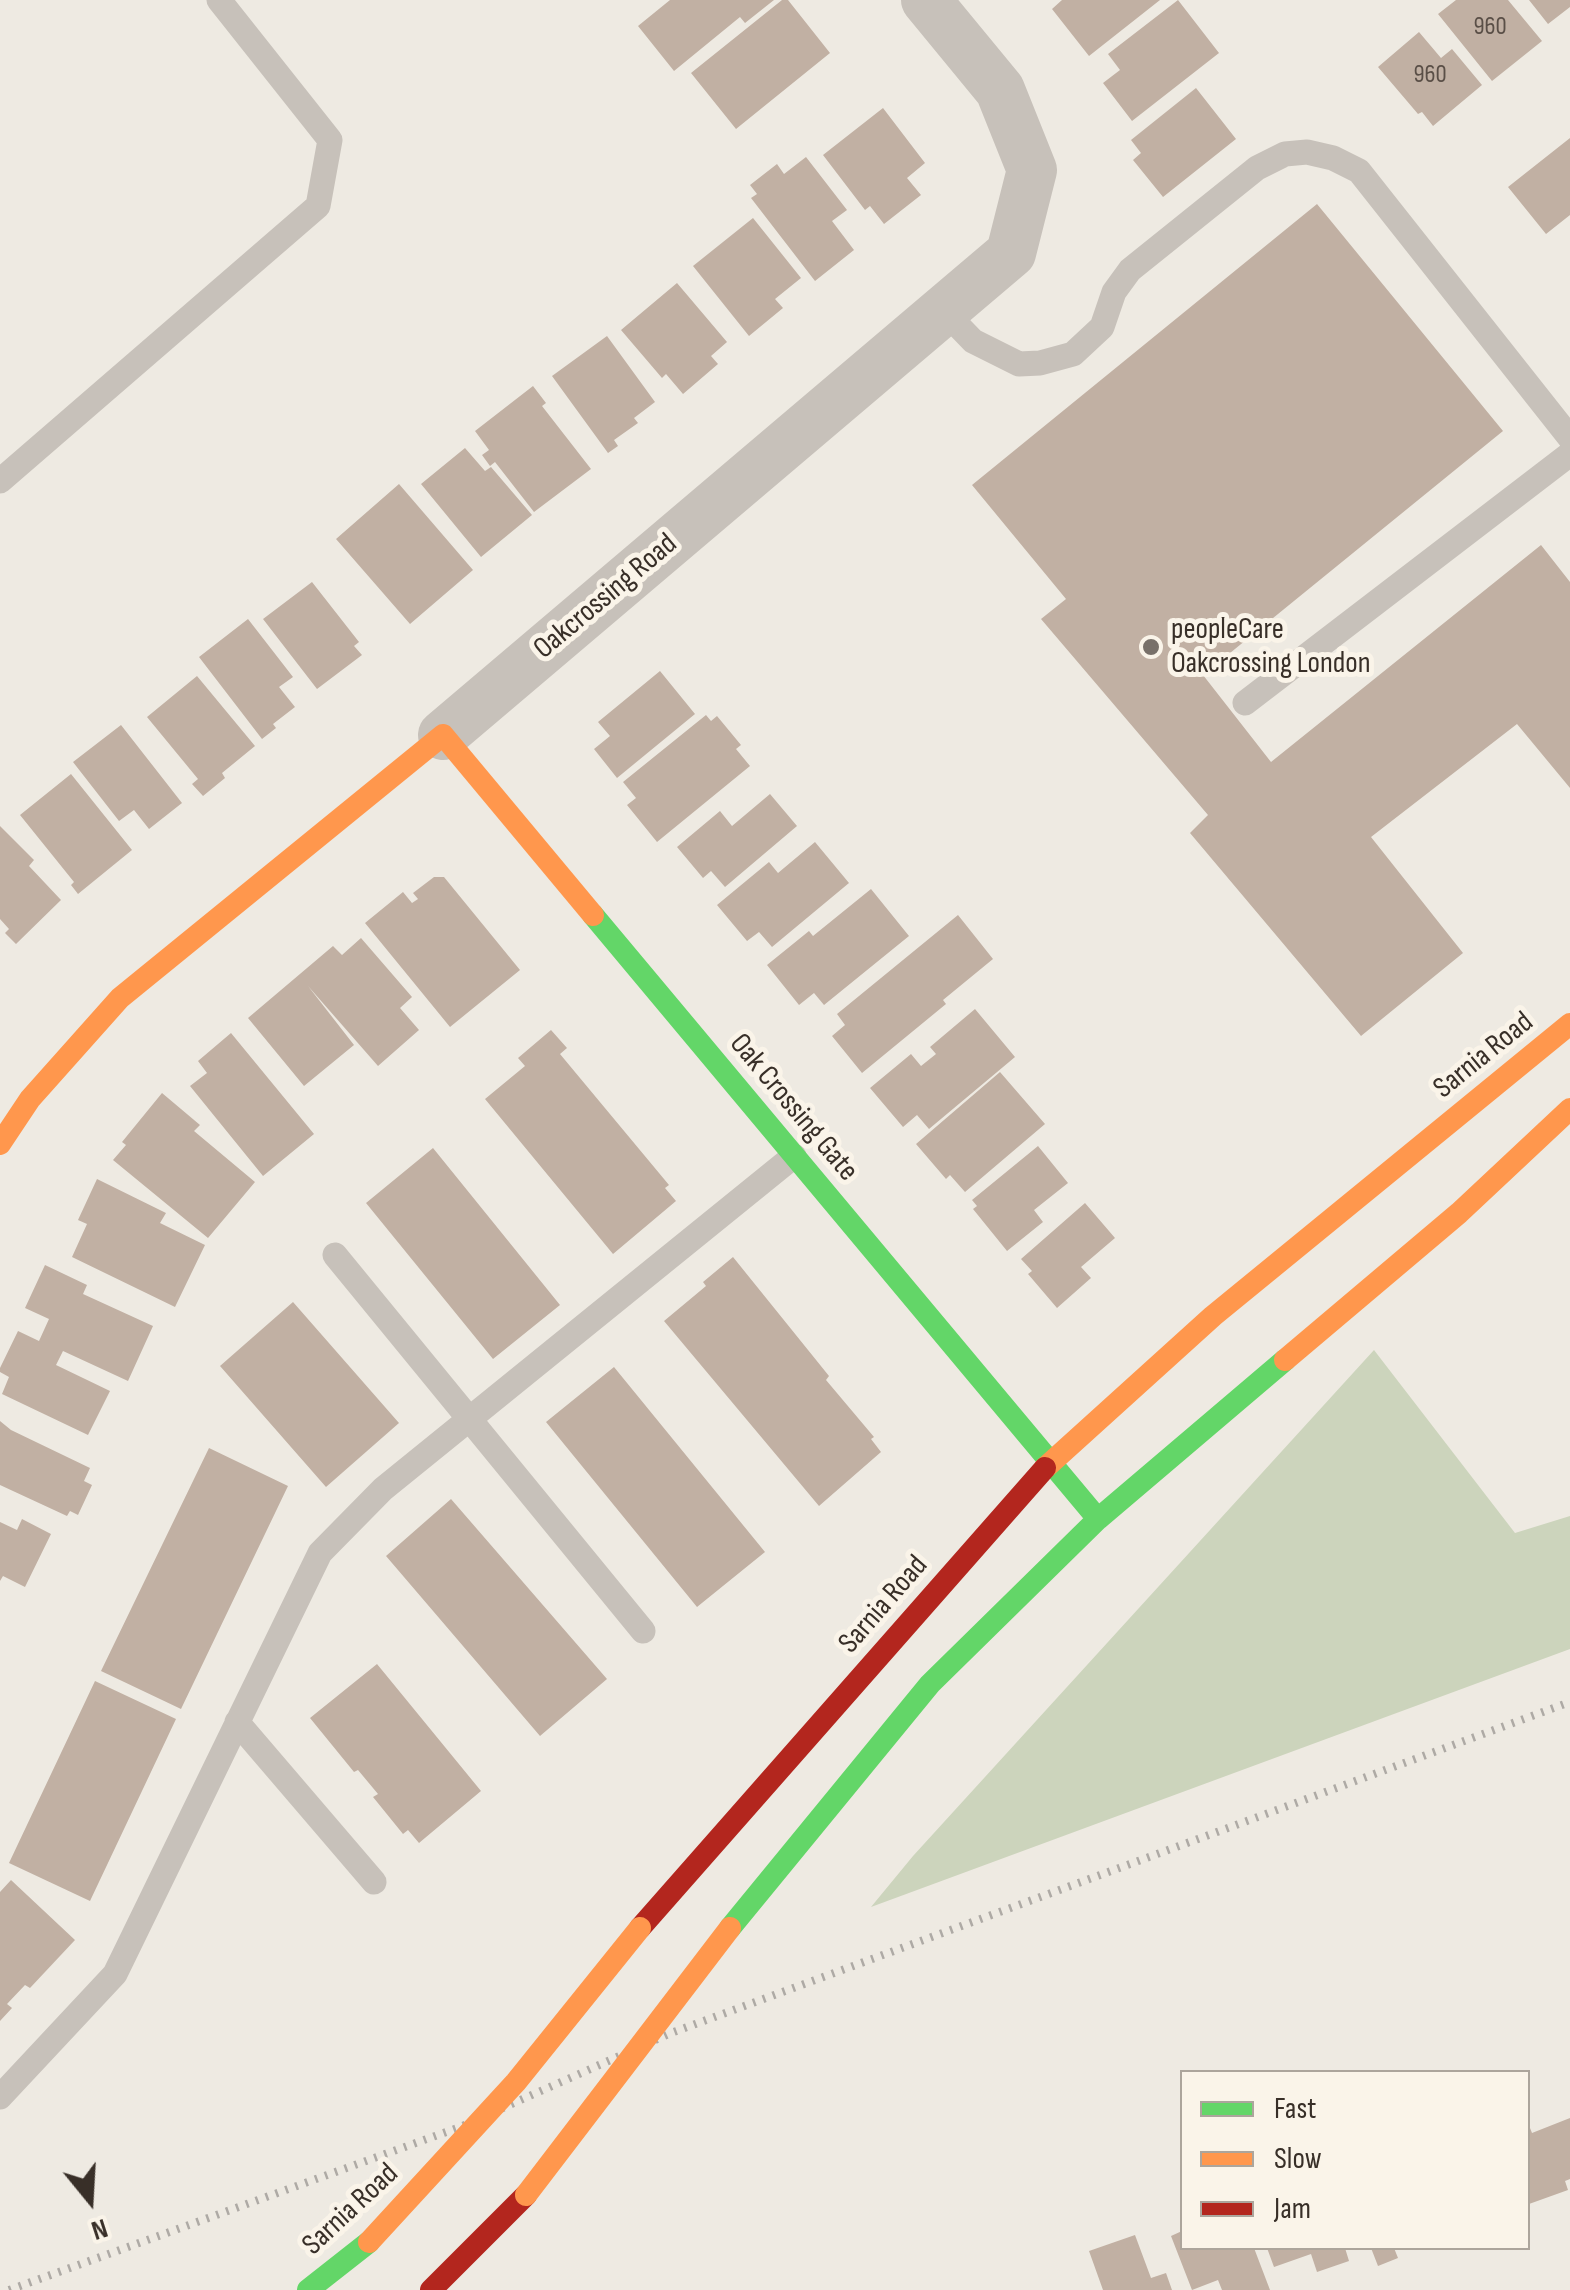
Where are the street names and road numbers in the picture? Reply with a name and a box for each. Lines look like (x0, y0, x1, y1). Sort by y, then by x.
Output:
street label: Oakcrossing Road (527, 527, 685, 667)
street label: Sarnia Road (1427, 1005, 1541, 1107)
street label: Oak Crossing Gate (721, 1027, 865, 1189)
street label: Sarnia Road (832, 1549, 936, 1661)
street label: Sarnia Road (296, 2157, 406, 2263)

